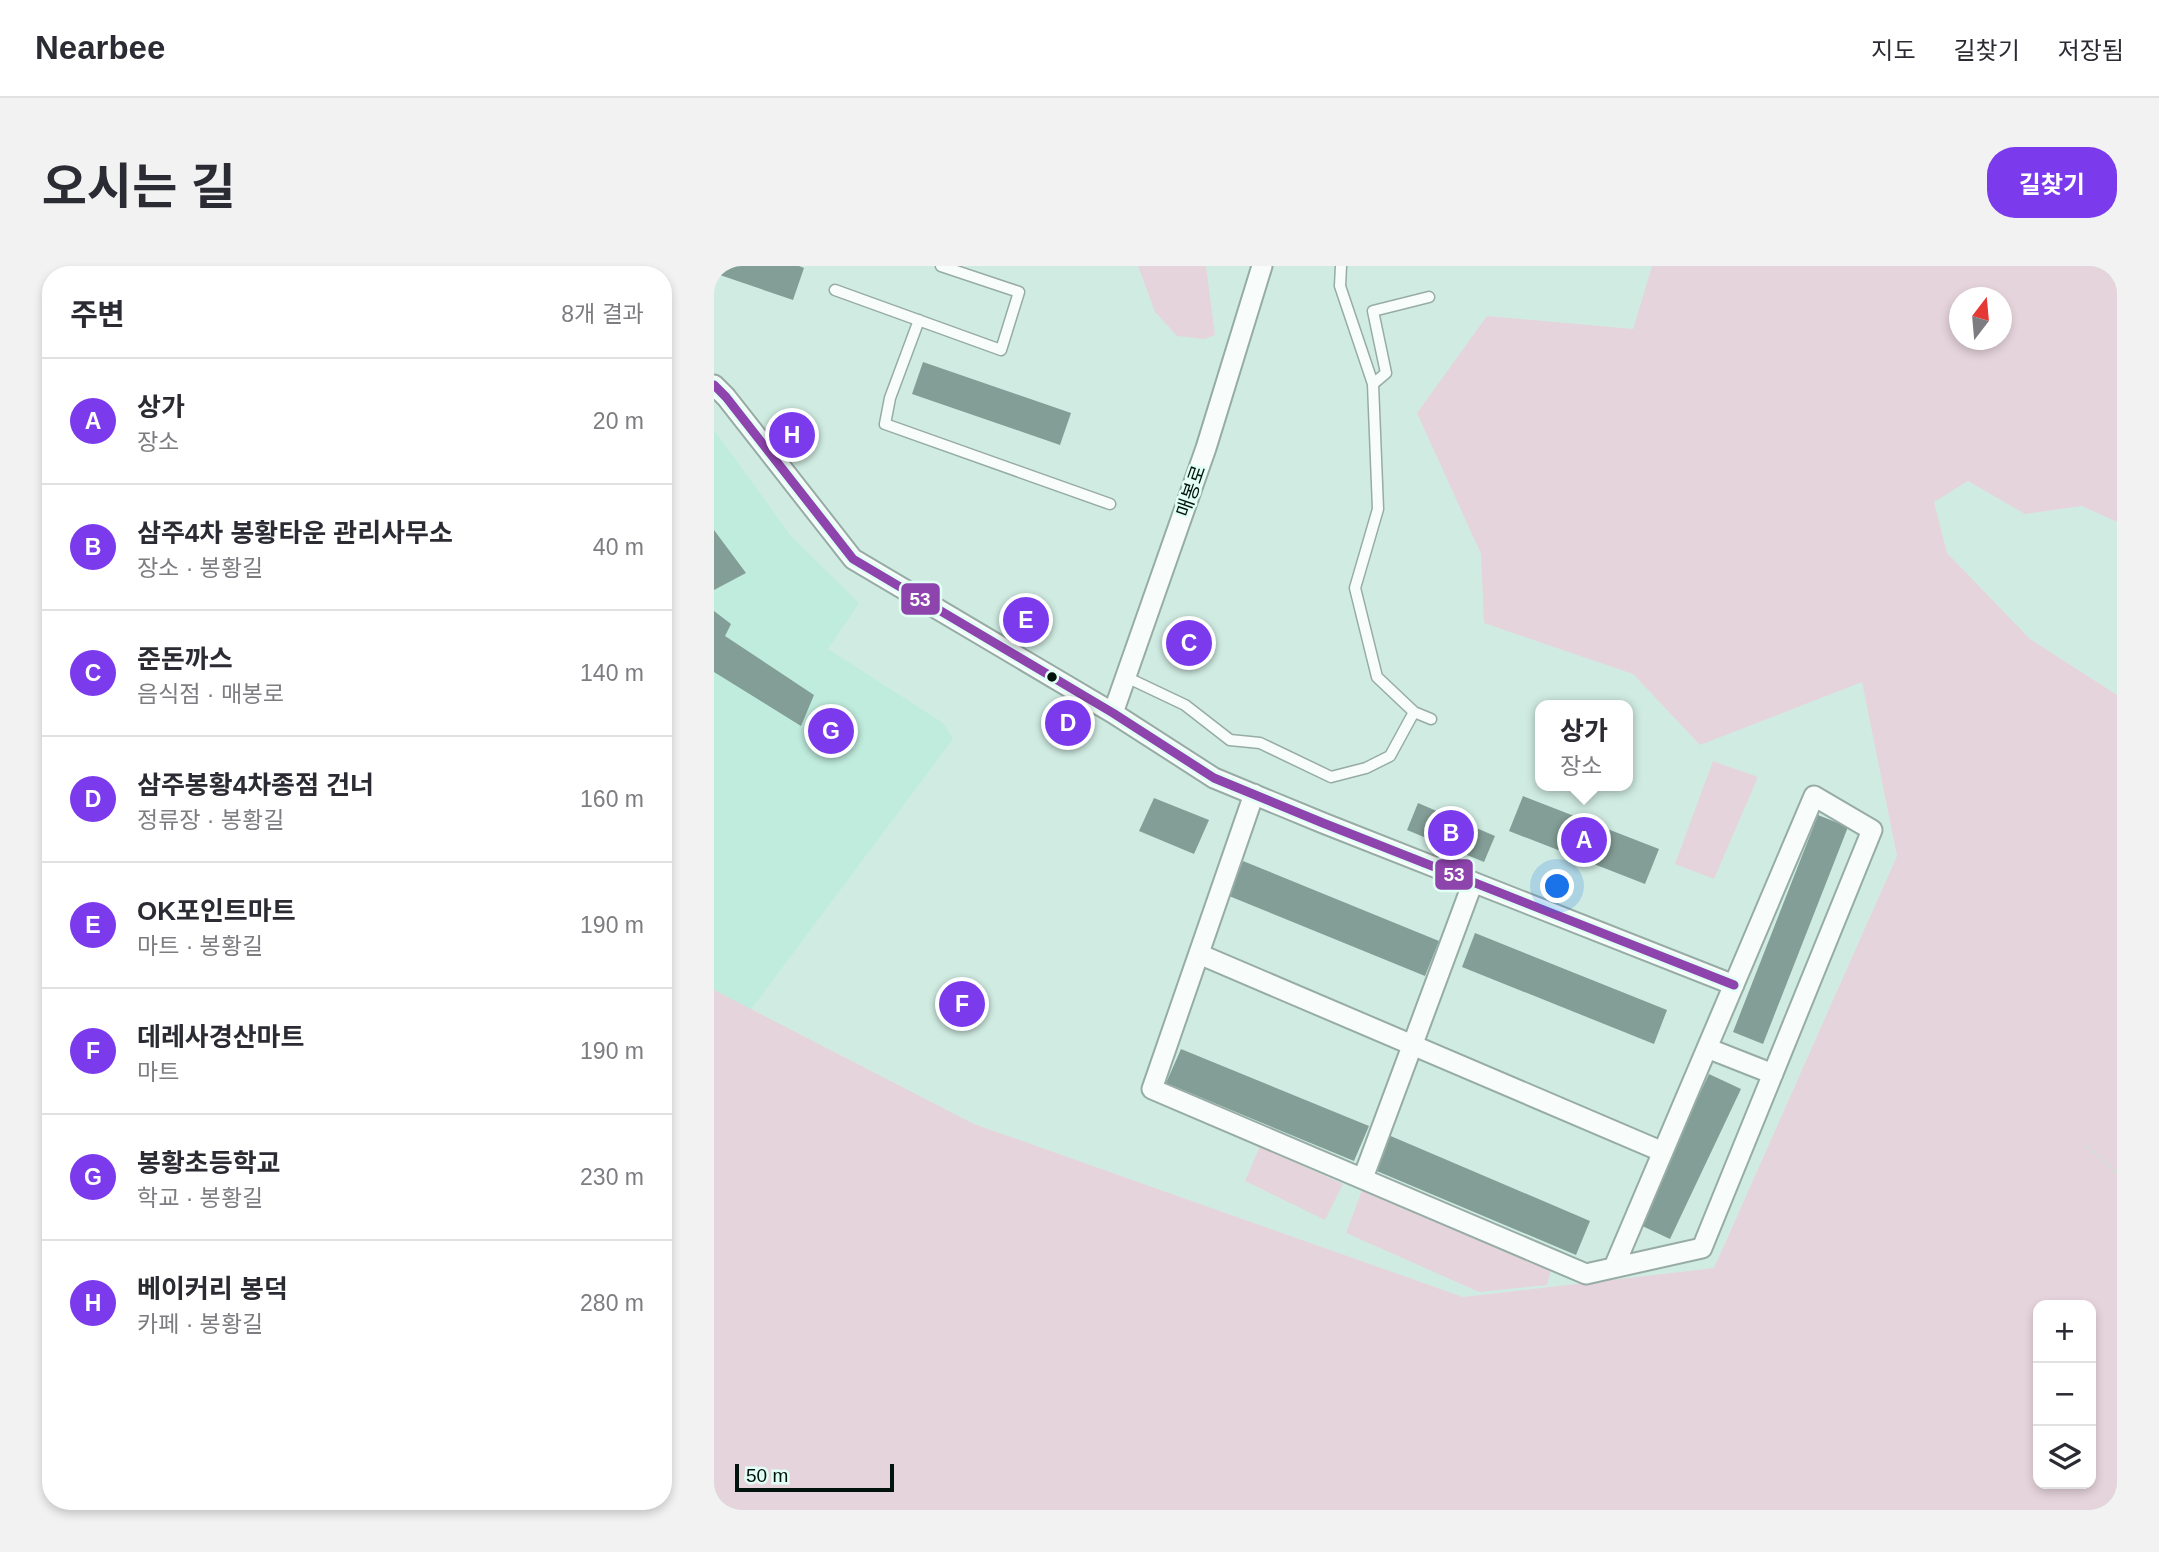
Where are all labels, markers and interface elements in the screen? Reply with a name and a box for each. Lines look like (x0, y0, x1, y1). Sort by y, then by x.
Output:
text: Nearbee (35, 29, 165, 66)
text: 지도 (1871, 37, 1916, 64)
text: 길찾기 (1954, 37, 2020, 64)
text: 저장됨 (2058, 37, 2124, 64)
button: 길찾기 (1987, 147, 2117, 218)
text: 오시는 길 (42, 160, 236, 214)
north arrow (1949, 287, 2012, 350)
text: 주변 (70, 298, 125, 331)
text: 8개 결과 (561, 301, 644, 327)
text: 상가 (137, 392, 185, 422)
text: A (85, 408, 101, 434)
text: 20 m (593, 408, 644, 434)
pin: H (769, 409, 815, 461)
text: 장소 (137, 429, 179, 455)
street label: 매봉로 (1173, 463, 1209, 519)
text: 삼주4차 봉황타운 관리사무소 (137, 518, 453, 548)
text: B (85, 534, 101, 560)
text: 40 m (593, 534, 644, 560)
text: 장소 · 봉황길 (137, 555, 263, 581)
line badge: 53 (900, 582, 941, 616)
text: 53 (909, 589, 931, 610)
pin: E (1003, 594, 1049, 646)
pin: C (1166, 617, 1212, 669)
text: 준돈까스 (137, 644, 233, 674)
text: C (85, 660, 101, 686)
text: 140 m (580, 660, 644, 686)
unlabelled marker (1045, 670, 1059, 684)
text: 음식점 · 매봉로 (137, 681, 284, 707)
pin: D (1045, 697, 1091, 749)
popup (1535, 700, 1633, 791)
pin: G (808, 705, 854, 757)
text: 상가 (1560, 716, 1608, 746)
text: 장소 (1560, 753, 1602, 779)
text: 삼주봉황4차종점 건너 (137, 770, 374, 800)
text: D (85, 786, 101, 812)
text: 160 m (580, 786, 644, 812)
text: 정류장 · 봉황길 (137, 807, 284, 833)
pin: B (1428, 807, 1474, 859)
pin: A (1561, 814, 1607, 866)
line badge: 53 (1434, 858, 1474, 891)
text: 53 (1443, 864, 1465, 885)
your location (1540, 869, 1574, 903)
text: OK포인트마트 (137, 896, 296, 926)
text: E (85, 912, 101, 938)
text: 190 m (580, 912, 644, 938)
text: 마트 · 봉황길 (137, 933, 263, 959)
pin: F (939, 978, 985, 1030)
text: 데레사경산마트 (137, 1022, 304, 1052)
text: F (86, 1038, 100, 1064)
text: 190 m (580, 1038, 644, 1064)
text: 마트 (137, 1059, 179, 1085)
text: 봉황초등학교 (137, 1148, 281, 1178)
text: G (84, 1164, 102, 1190)
text: 230 m (580, 1164, 644, 1190)
text: 학교 · 봉황길 (137, 1185, 263, 1211)
text: 베이커리 봉덕 (137, 1274, 288, 1304)
text: H (85, 1290, 101, 1316)
text: 280 m (580, 1290, 644, 1316)
map controls (2033, 1300, 2096, 1489)
button: + (2033, 1300, 2096, 1363)
text: 카페 · 봉황길 (137, 1311, 263, 1337)
button: − (2033, 1363, 2096, 1426)
button: layers (2033, 1426, 2096, 1489)
scale bar (735, 1461, 894, 1493)
text: 50 m (746, 1465, 788, 1486)

